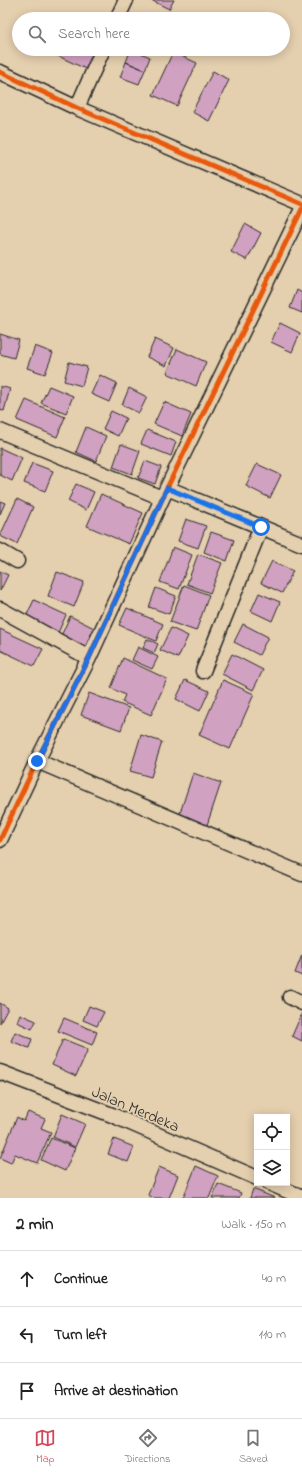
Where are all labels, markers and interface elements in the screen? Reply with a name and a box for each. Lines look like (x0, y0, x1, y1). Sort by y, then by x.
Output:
search box (12, 12, 290, 56)
icon: search (26, 23, 48, 45)
text: Search here (58, 23, 130, 45)
route start (252, 518, 270, 536)
route end (28, 752, 46, 770)
street label: Jalan Merdeka (88, 1081, 183, 1139)
map controls (254, 1114, 290, 1186)
button: locate (254, 1114, 290, 1150)
button: layers (254, 1150, 290, 1186)
text: 2 min (16, 1212, 53, 1237)
text: Walk · 150 m (221, 1215, 286, 1234)
icon: ahead (16, 1268, 38, 1290)
text: Continue (54, 1268, 108, 1290)
text: 40 m (262, 1269, 286, 1288)
icon: left (16, 1324, 38, 1346)
text: Turn left (54, 1324, 107, 1346)
text: 110 m (259, 1325, 286, 1344)
icon: arrive (16, 1380, 38, 1402)
text: Arrive at destination (54, 1380, 178, 1402)
tab: Map (34, 1427, 56, 1467)
tab: Directions (125, 1427, 171, 1467)
tab: Saved (239, 1427, 268, 1467)

